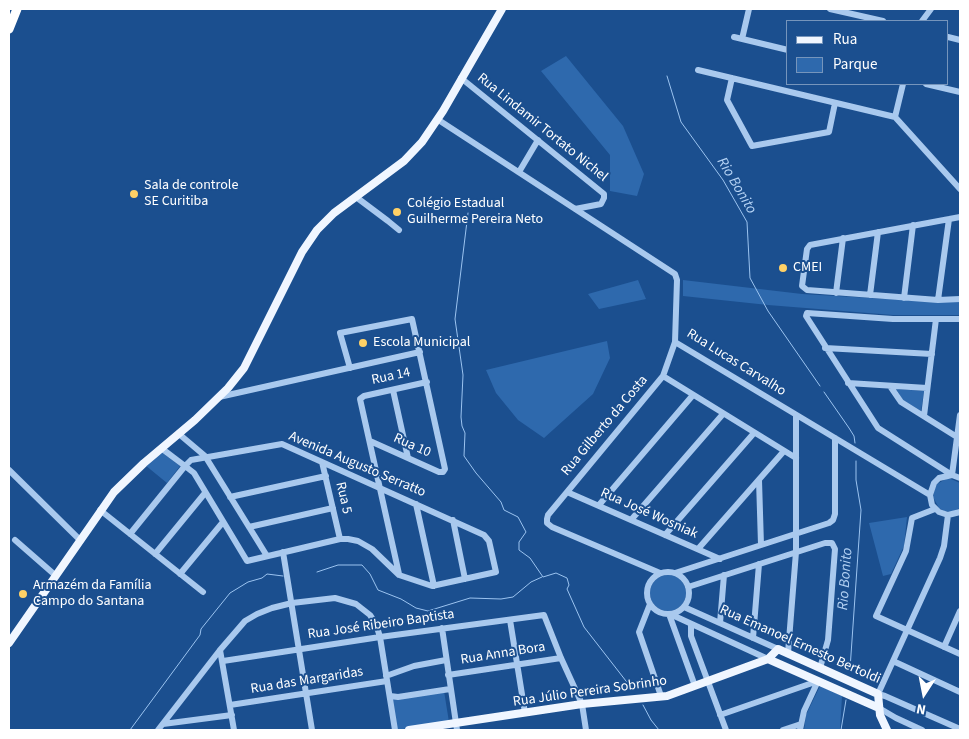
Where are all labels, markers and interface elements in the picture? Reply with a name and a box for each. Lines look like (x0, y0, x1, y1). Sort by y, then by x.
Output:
legend (786, 20, 949, 85)
text: Rua (833, 29, 857, 50)
text: Parque (833, 54, 877, 75)
street label: Rua Lindamir Tortato Nichel (473, 70, 611, 186)
water label: Rio Bonito (712, 155, 760, 217)
place label: Sala de controle SE Curitiba (144, 178, 238, 210)
marker: Sala de controle SE Curitiba (128, 188, 140, 200)
place label: Colégio Estadual Guilherme Pereira Neto (407, 196, 543, 228)
marker: Colégio Estadual Guilherme Pereira Neto (391, 206, 403, 218)
place label: CMEI (793, 260, 822, 276)
marker: CMEI (777, 262, 789, 274)
street label: Rua Lucas Carvalho (683, 326, 789, 400)
place label: Escola Municipal (373, 335, 470, 351)
marker: Escola Municipal (357, 337, 369, 349)
street label: Rua 14 (370, 365, 412, 389)
street label: Rua Gilberto da Costa (558, 372, 652, 480)
street label: Avenida Augusto Serratto (286, 429, 428, 501)
street label: Rua 10 (391, 430, 433, 462)
street label: Rua 5 (331, 480, 355, 516)
street label: Rua José Wosniak (598, 485, 700, 543)
water label: Rio Bonito (835, 547, 857, 611)
place label: Armazém da Família Campo do Santana (33, 578, 152, 610)
marker: Armazém da Família Campo do Santana (17, 588, 29, 600)
street label: Rua Emanoel Ernesto Bertoldi (717, 602, 883, 688)
street label: Rua José Ribeiro Baptista (307, 606, 455, 644)
street label: Rua Anna Bora (459, 639, 547, 669)
street label: Rua das Margaridas (250, 664, 364, 698)
north arrow (899, 669, 949, 719)
street label: Rua Júlio Pereira Sobrinho (512, 673, 668, 711)
text: N (915, 698, 928, 719)

